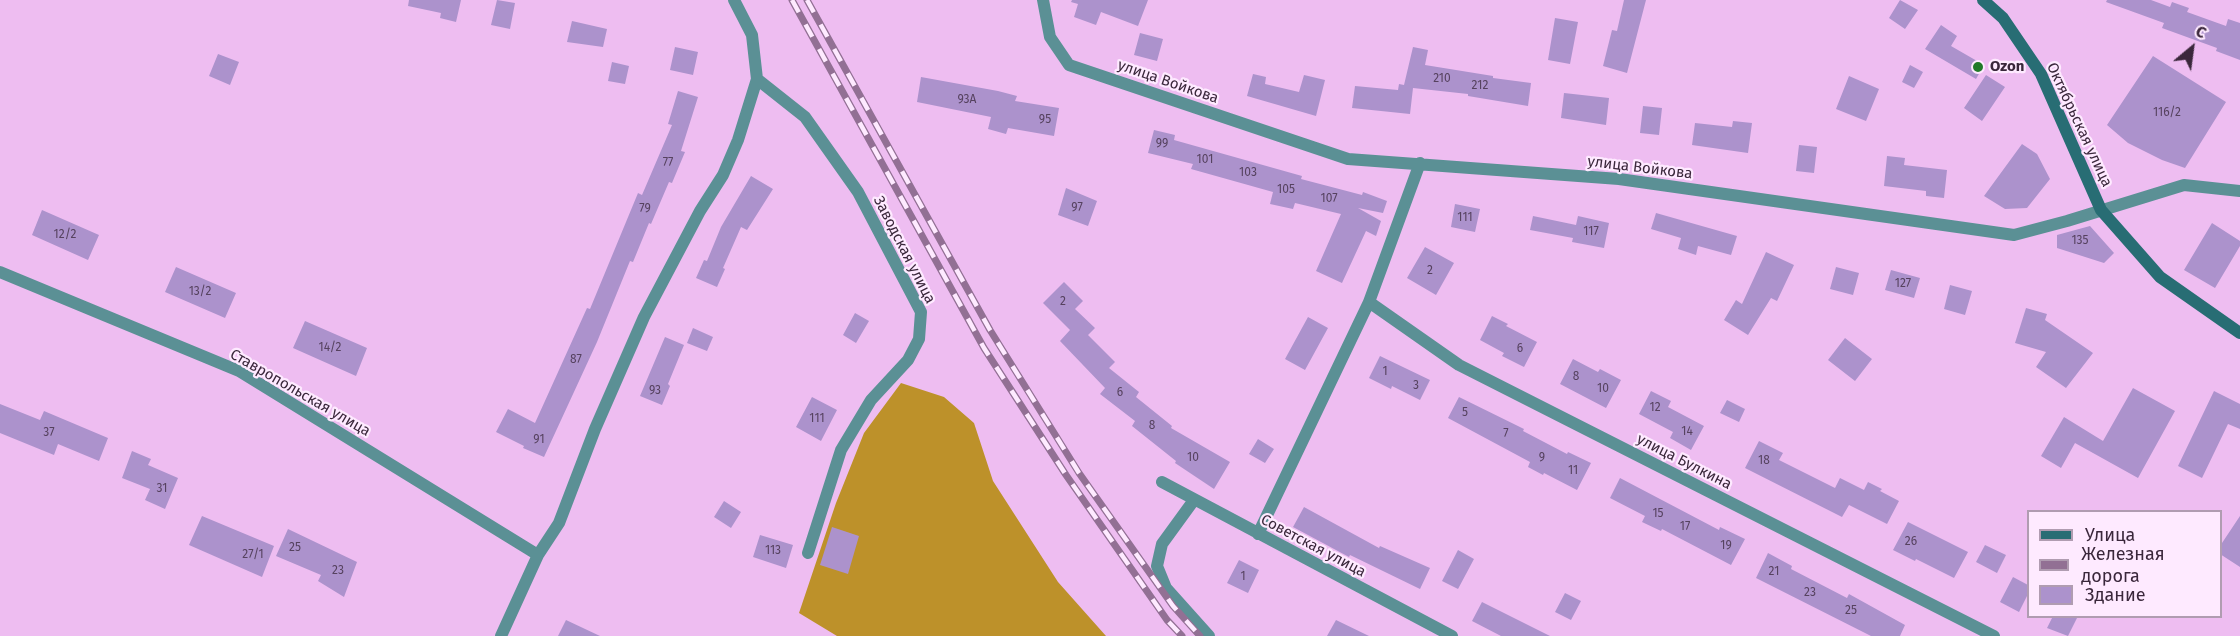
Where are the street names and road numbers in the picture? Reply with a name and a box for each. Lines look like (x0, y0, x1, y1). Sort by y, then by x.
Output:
street label: улица Войкова (1115, 56, 1221, 108)
street label: Октябрьская улица (2042, 60, 2116, 190)
street label: улица Войкова (1587, 153, 1693, 183)
street label: Заводская улица (869, 193, 939, 307)
street label: Ставропольская улица (227, 345, 373, 441)
street label: улица Булкина (1634, 430, 1734, 494)
street label: Советская улица (1257, 511, 1369, 581)

